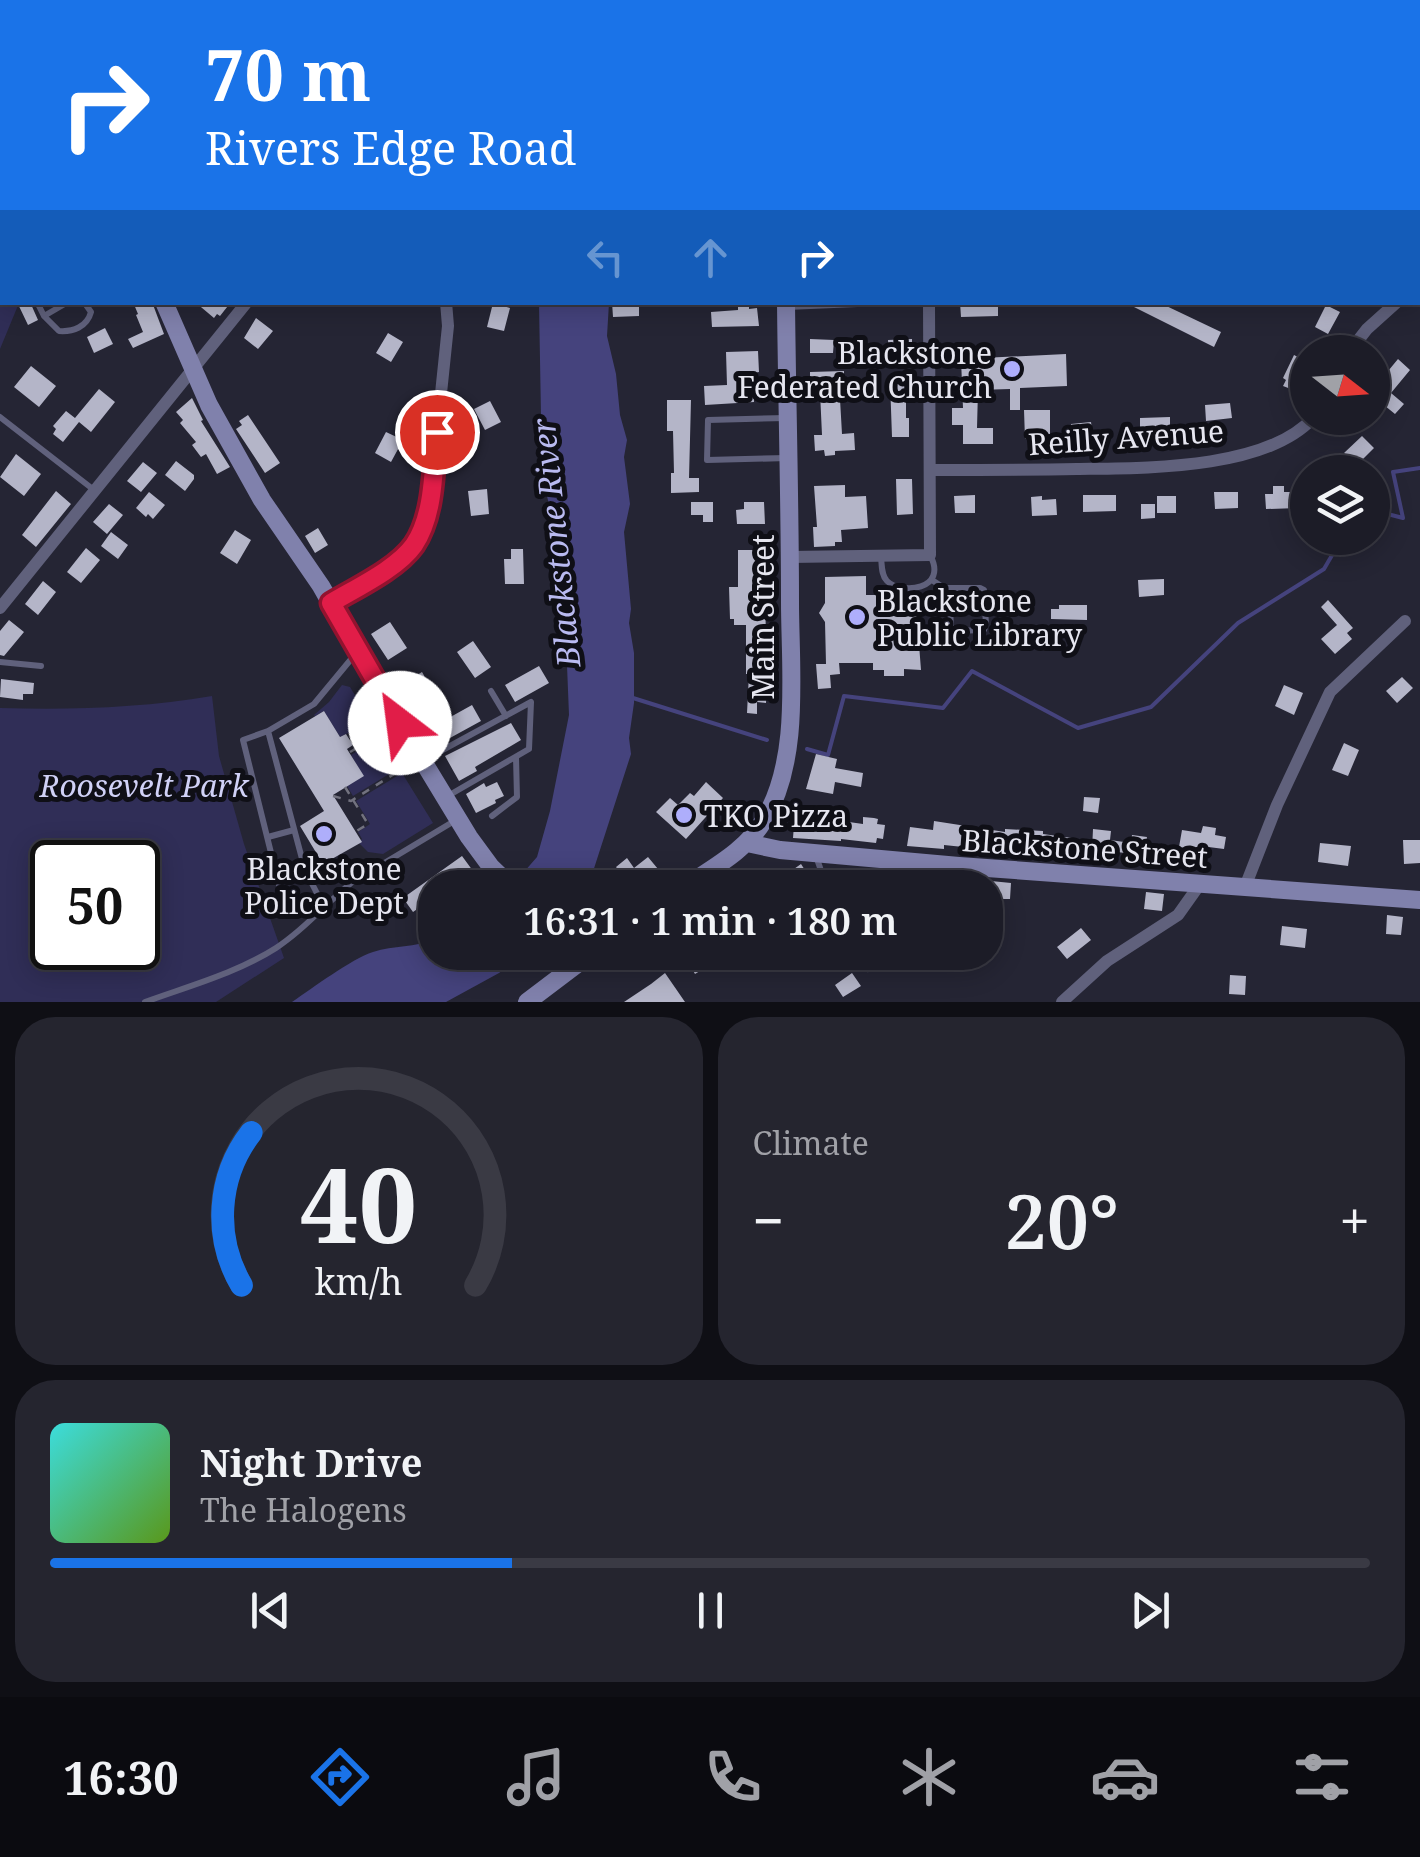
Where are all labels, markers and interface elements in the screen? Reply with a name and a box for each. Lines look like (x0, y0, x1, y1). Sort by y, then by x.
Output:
text: 70 m (205, 26, 371, 122)
icon: right (40, 40, 170, 170)
text: Rivers Edge Road (205, 117, 576, 178)
icon: left (578, 230, 633, 285)
icon: ahead (683, 230, 738, 285)
icon: right (788, 230, 843, 285)
place label: Blackstone Federated Church (737, 332, 992, 407)
north arrow (1290, 335, 1390, 435)
map controls (1290, 335, 1390, 555)
marker: Blackstone Federated Church (1001, 358, 1023, 380)
pin (395, 390, 480, 475)
icon: arrive (410, 405, 465, 460)
street label: Reilly Avenue (1027, 410, 1225, 464)
water label: Blackstone River (520, 415, 590, 671)
button: layers (1290, 455, 1390, 555)
street label: Main Street (742, 534, 783, 700)
place label: Blackstone Public Library (877, 580, 1082, 655)
marker: Blackstone Public Library (846, 606, 868, 628)
position arrow (348, 671, 452, 775)
park label: Roosevelt Park (38, 765, 249, 806)
place label: TKO Pizza (704, 795, 848, 836)
marker: TKO Pizza (673, 804, 695, 826)
street label: Blackstone Street (961, 819, 1209, 877)
marker: Blackstone Police Dept (313, 823, 335, 845)
speed limit sign: 50 (30, 840, 160, 970)
place label: Blackstone Police Dept (244, 848, 404, 923)
text: 16:31 · 1 min · 180 m (523, 894, 898, 946)
text: Climate (753, 1121, 869, 1164)
text: 40 (300, 1132, 418, 1273)
text: 20° (1005, 1169, 1119, 1271)
text: − (753, 1182, 784, 1257)
text: + (1339, 1182, 1370, 1257)
text: km/h (315, 1257, 403, 1305)
text: Night Drive (200, 1436, 422, 1488)
text: The Halogens (200, 1488, 407, 1531)
icon: previous (243, 1583, 298, 1638)
icon: pause (683, 1583, 738, 1638)
icon: next (1123, 1583, 1178, 1638)
icon: directions (305, 1742, 375, 1812)
icon: music (501, 1742, 571, 1812)
icon: phone (698, 1742, 768, 1812)
icon: climate (894, 1742, 964, 1812)
icon: car (1090, 1742, 1160, 1812)
icon: filters (1287, 1742, 1357, 1812)
text: 16:30 (63, 1747, 179, 1808)

